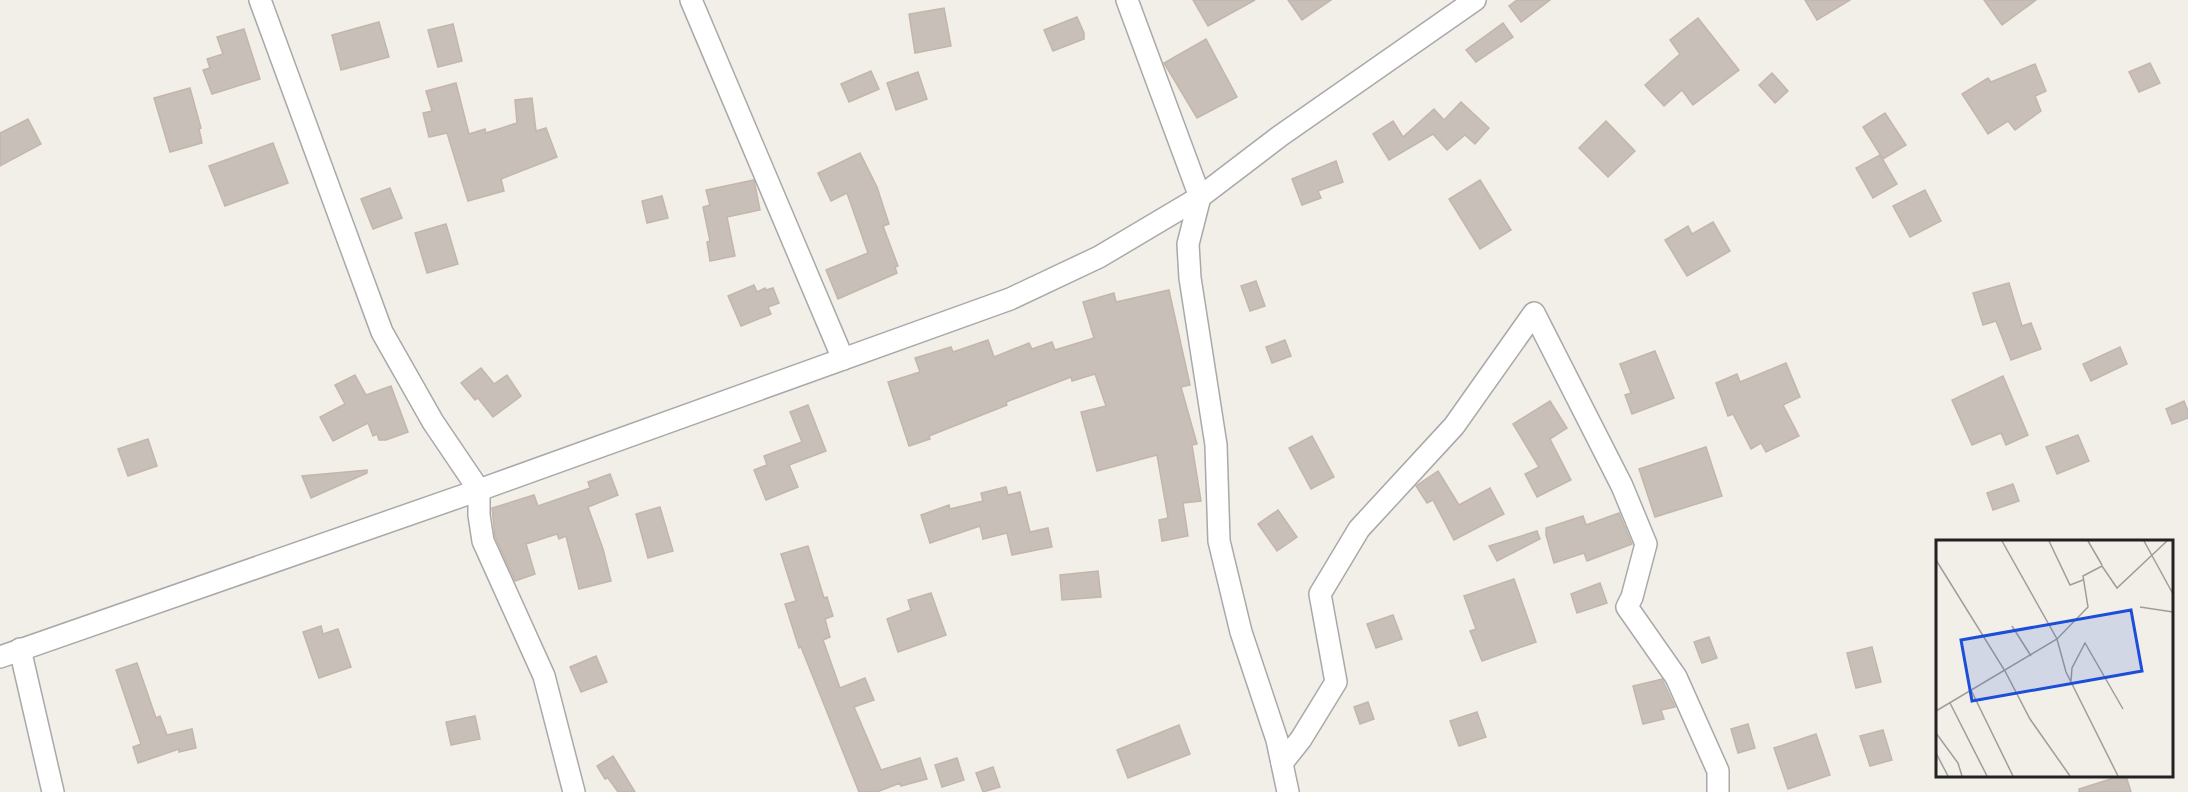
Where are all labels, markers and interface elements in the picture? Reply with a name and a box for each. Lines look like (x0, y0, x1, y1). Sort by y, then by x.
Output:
inset map (1936, 540, 2173, 777)

